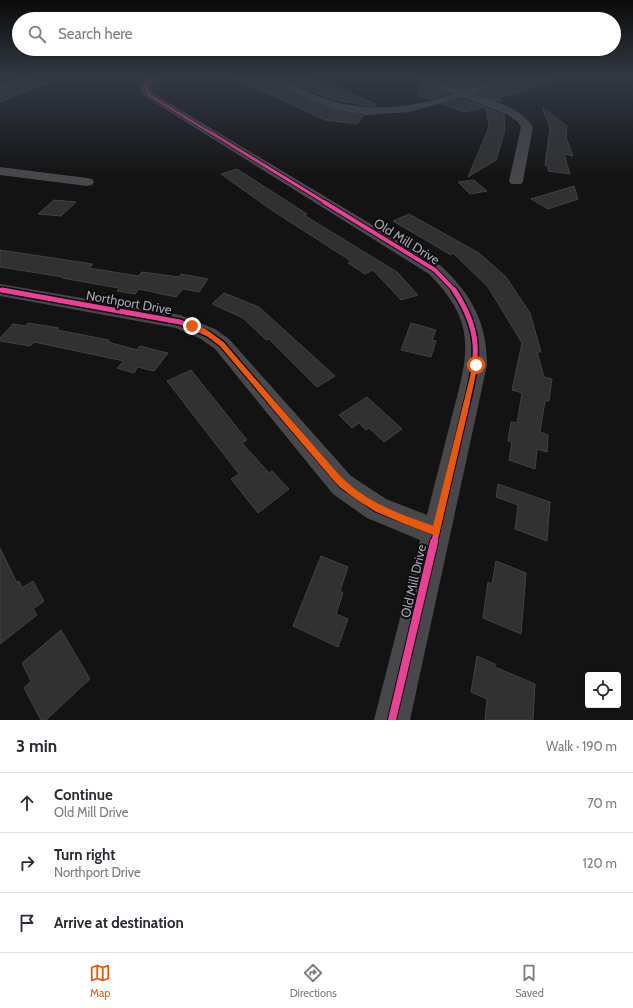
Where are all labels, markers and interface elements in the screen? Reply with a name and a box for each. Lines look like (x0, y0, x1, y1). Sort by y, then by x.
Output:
search box (12, 12, 621, 56)
icon: search (26, 23, 48, 45)
text: Search here (58, 25, 133, 43)
street label: Old Mill Drive (371, 214, 443, 268)
street label: Northport Drive (85, 287, 173, 317)
route end (183, 317, 201, 335)
route start (467, 356, 485, 374)
street label: Old Mill Drive (397, 543, 429, 619)
map controls (585, 672, 621, 708)
button: locate (585, 672, 621, 708)
text: 3 min (16, 736, 57, 756)
text: Walk · 190 m (546, 738, 617, 754)
text: Continue (54, 786, 113, 804)
icon: ahead (16, 792, 38, 814)
text: 70 m (587, 795, 617, 811)
text: Old Mill Drive (54, 804, 128, 820)
text: Turn right (54, 846, 115, 864)
icon: right (16, 852, 38, 874)
text: 120 m (583, 855, 617, 871)
text: Northport Drive (54, 864, 141, 880)
icon: arrive (16, 912, 38, 934)
text: Arrive at destination (54, 914, 184, 932)
tab: Map (89, 962, 111, 1000)
tab: Directions (290, 962, 337, 1000)
tab: Saved (515, 962, 544, 1000)

